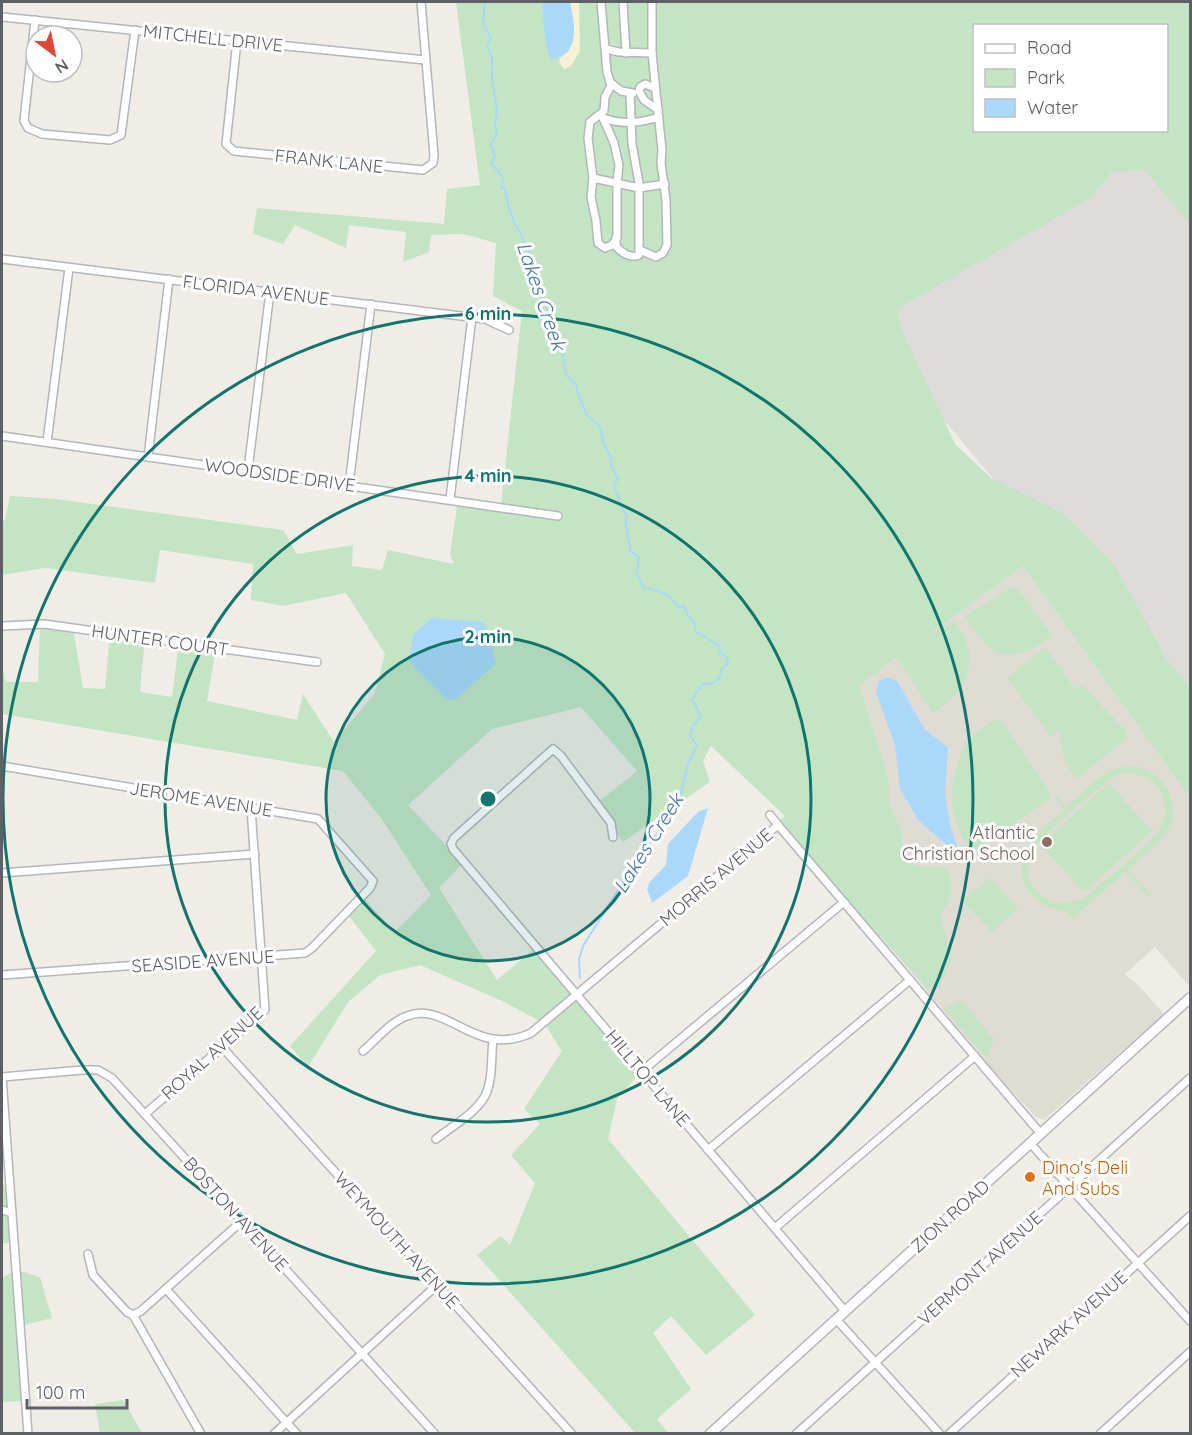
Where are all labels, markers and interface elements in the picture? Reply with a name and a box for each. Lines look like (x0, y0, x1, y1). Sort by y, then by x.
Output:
street label: MITCHELL DRIVE (142, 19, 284, 57)
north arrow (24, 24, 84, 84)
legend (973, 24, 1168, 132)
text: Road (1027, 36, 1072, 59)
text: N (52, 55, 72, 78)
text: Park (1027, 66, 1065, 89)
text: Water (1027, 96, 1078, 119)
street label: FRANK LANE (274, 144, 384, 178)
water label: Lakes Creek (512, 239, 573, 356)
street label: FLORIDA AVENUE (181, 270, 331, 310)
text: 6 min (465, 302, 511, 325)
street label: WOODSIDE DRIVE (203, 453, 357, 497)
text: 4 min (464, 464, 512, 487)
street label: HUNTER COURT (90, 619, 230, 661)
text: 2 min (465, 625, 511, 648)
street label: JEROME AVENUE (128, 776, 274, 822)
water label: Lakes Creek (608, 787, 690, 897)
centre of rings (478, 789, 498, 809)
place label: Atlantic Christian School (902, 821, 1035, 865)
street label: MORRIS AVENUE (655, 823, 777, 931)
marker: Atlantic Christian School (1040, 835, 1054, 849)
street label: SEASIDE AVENUE (131, 945, 275, 977)
street label: ROYAL AVENUE (156, 1001, 268, 1105)
street label: HILLTOP LANE (601, 1025, 695, 1131)
street label: BOSTON AVENUE (179, 1152, 293, 1276)
place label: Dino's Deli And Subs (1042, 1156, 1128, 1200)
street label: WEYMOUTH AVENUE (329, 1167, 465, 1313)
marker: Dino's Deli And Subs (1023, 1170, 1037, 1184)
street label: ZION ROAD (906, 1175, 994, 1257)
street label: VERMONT AVENUE (913, 1206, 1047, 1330)
street label: NEWARK AVENUE (1006, 1265, 1132, 1383)
scale bar (27, 1372, 128, 1410)
text: 100 m (36, 1381, 85, 1404)

